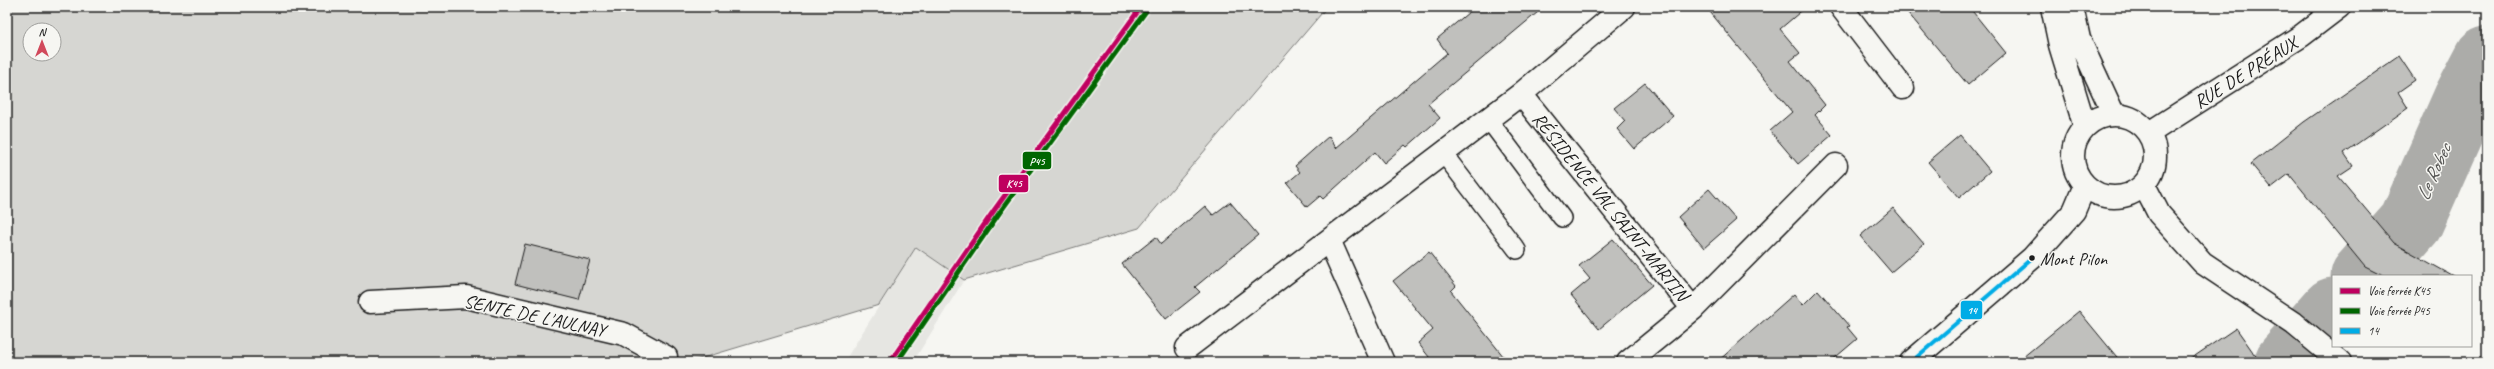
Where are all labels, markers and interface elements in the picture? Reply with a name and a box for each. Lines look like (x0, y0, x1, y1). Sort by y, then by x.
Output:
north arrow (22, 22, 62, 62)
text: N (39, 25, 48, 39)
street label: RUE DE PRÉAUX (2189, 30, 2304, 114)
street label: RÉSIDENCE VAL SAINT-MARTIN (1527, 108, 1695, 308)
water label: Le Robec (2410, 137, 2458, 204)
line badge: P45 (1022, 151, 1052, 170)
text: P45 (1030, 154, 1046, 168)
line badge: K45 (998, 174, 1029, 193)
text: K45 (1006, 176, 1023, 190)
place label: Mont Pilon (2040, 248, 2108, 270)
marker: Mont Pilon (2027, 253, 2037, 263)
legend (2332, 275, 2472, 347)
text: Voie ferrée K45 (2368, 283, 2431, 299)
street label: SENTE DE L'AULNAY (462, 289, 610, 343)
line badge: 14 (1960, 300, 1983, 320)
text: 14 (1967, 303, 1979, 317)
text: Voie ferrée P45 (2368, 303, 2431, 319)
text: 14 (2368, 323, 2380, 339)

